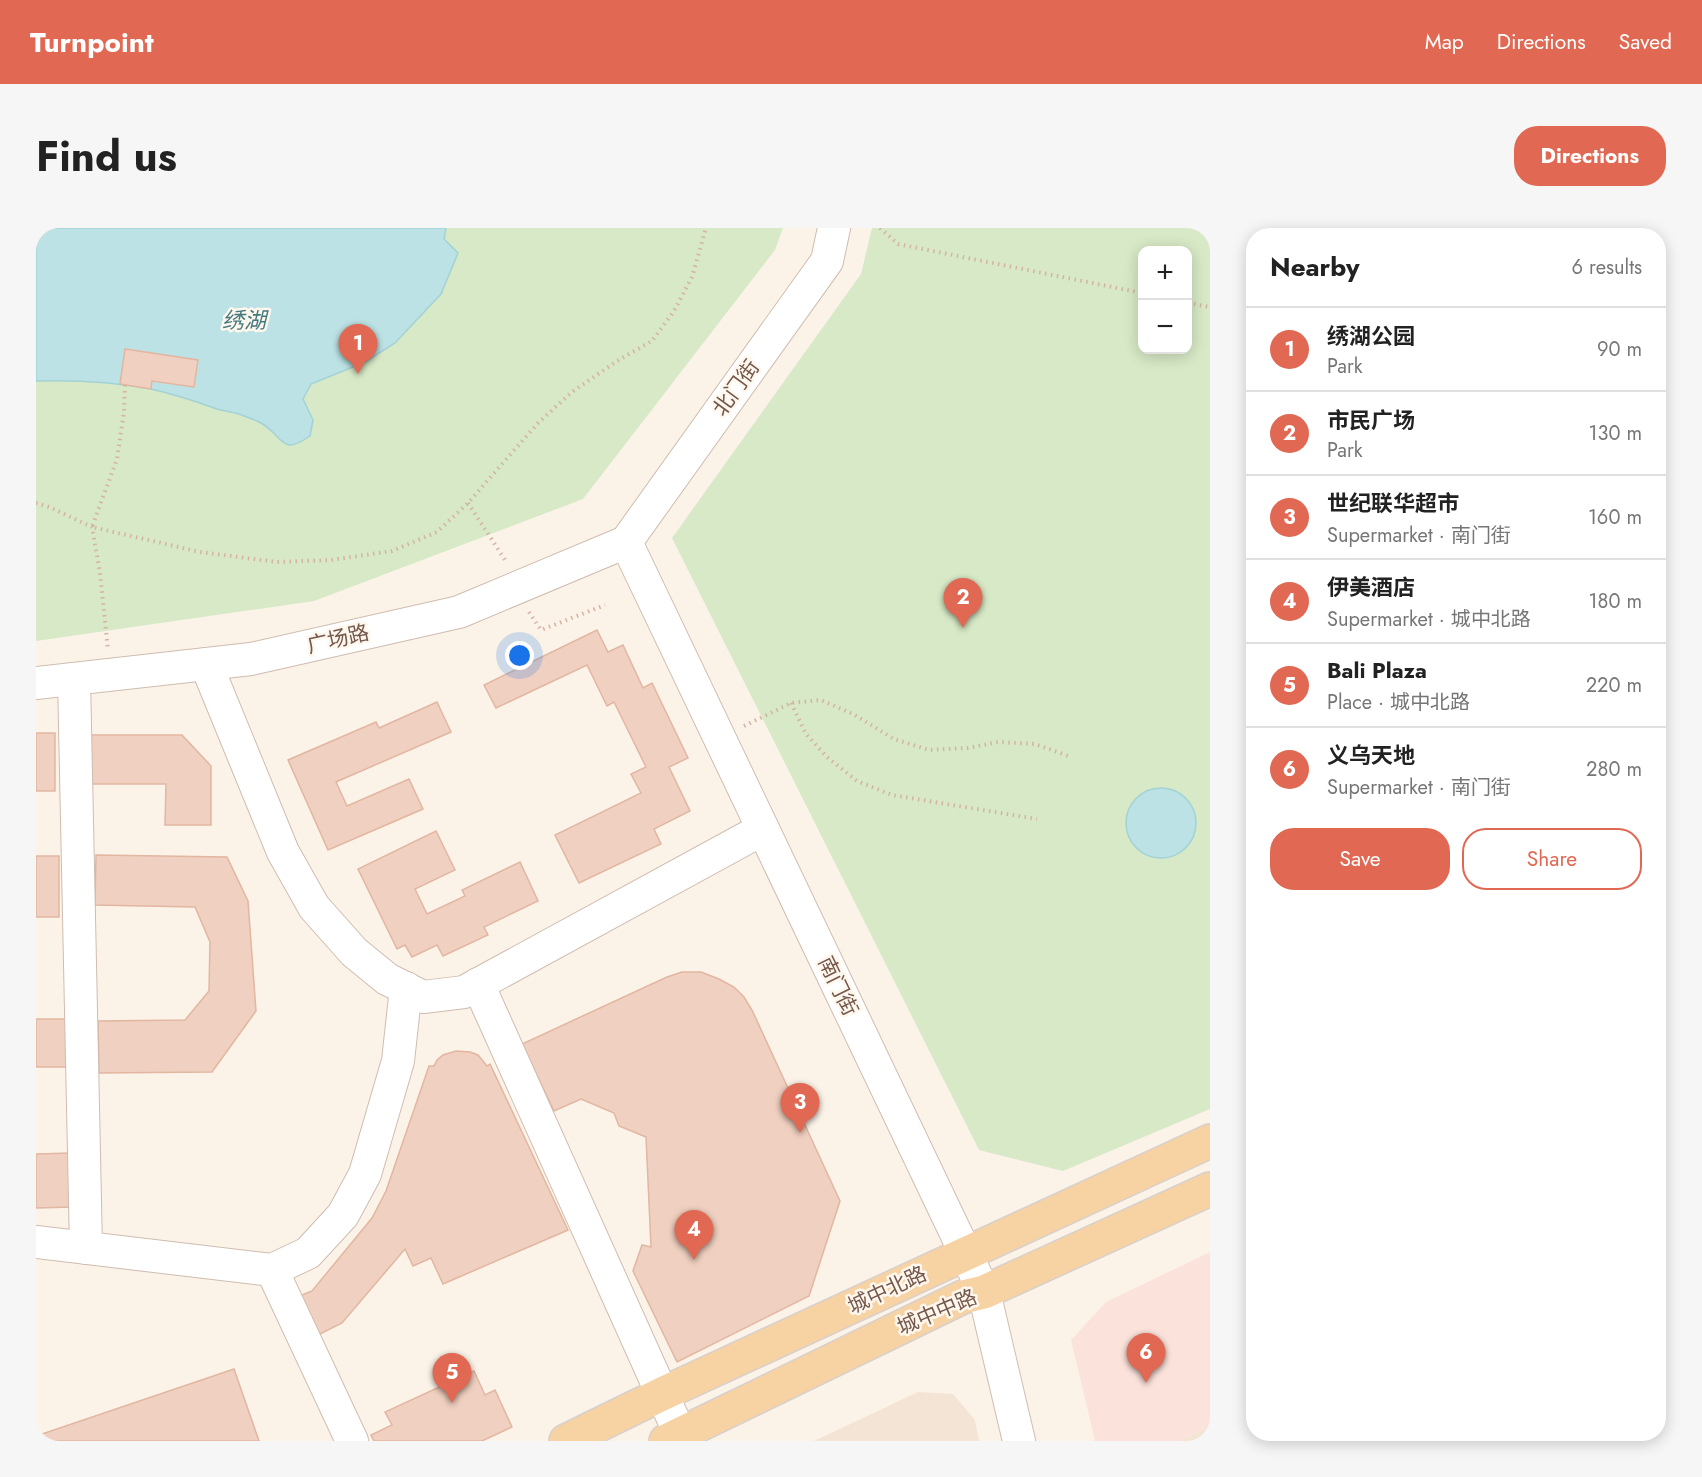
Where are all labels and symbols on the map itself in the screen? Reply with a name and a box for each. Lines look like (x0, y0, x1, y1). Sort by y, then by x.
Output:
water label: 绣湖 (222, 304, 269, 336)
pin: 1 (338, 324, 378, 374)
street label: 北门街 (705, 354, 767, 422)
pin: 2 (944, 578, 982, 628)
street label: 广场路 (304, 617, 372, 661)
your location (505, 641, 534, 670)
street label: 南门街 (811, 951, 865, 1021)
pin: 3 (780, 1084, 819, 1133)
pin: 4 (674, 1210, 714, 1260)
street label: 城中北路 (843, 1259, 931, 1321)
street label: 城中中路 (892, 1282, 982, 1342)
pin: 6 (1126, 1334, 1166, 1383)
pin: 5 (432, 1354, 472, 1403)

